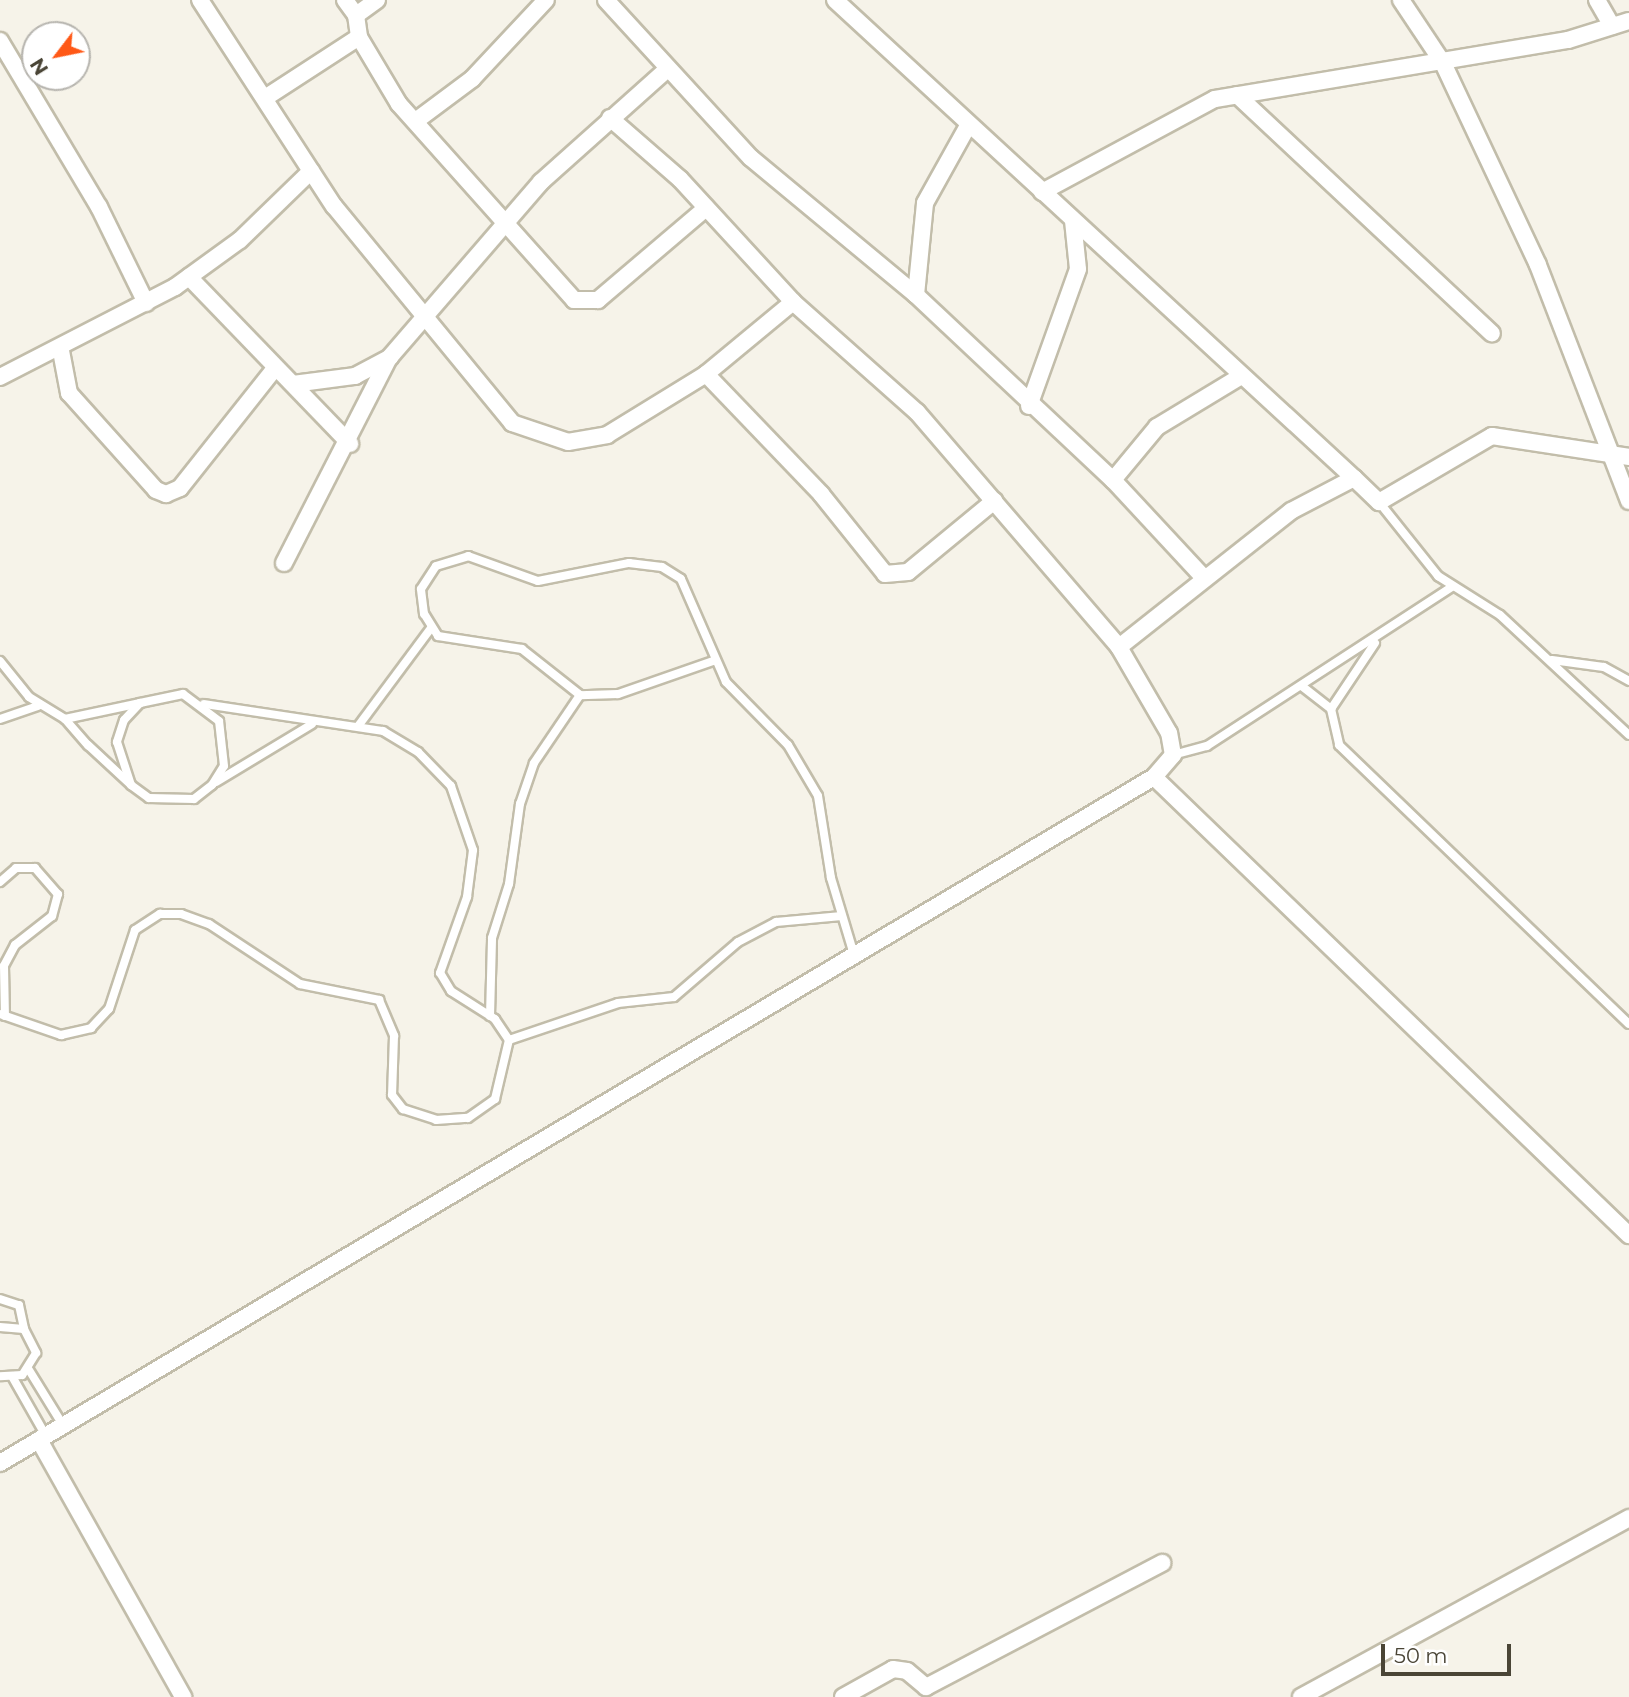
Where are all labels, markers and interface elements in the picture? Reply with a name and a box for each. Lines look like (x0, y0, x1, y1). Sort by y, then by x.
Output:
north arrow (21, 21, 91, 91)
text: N (26, 54, 53, 79)
scale bar (1384, 1630, 1514, 1674)
text: 50 m (1394, 1643, 1448, 1668)

